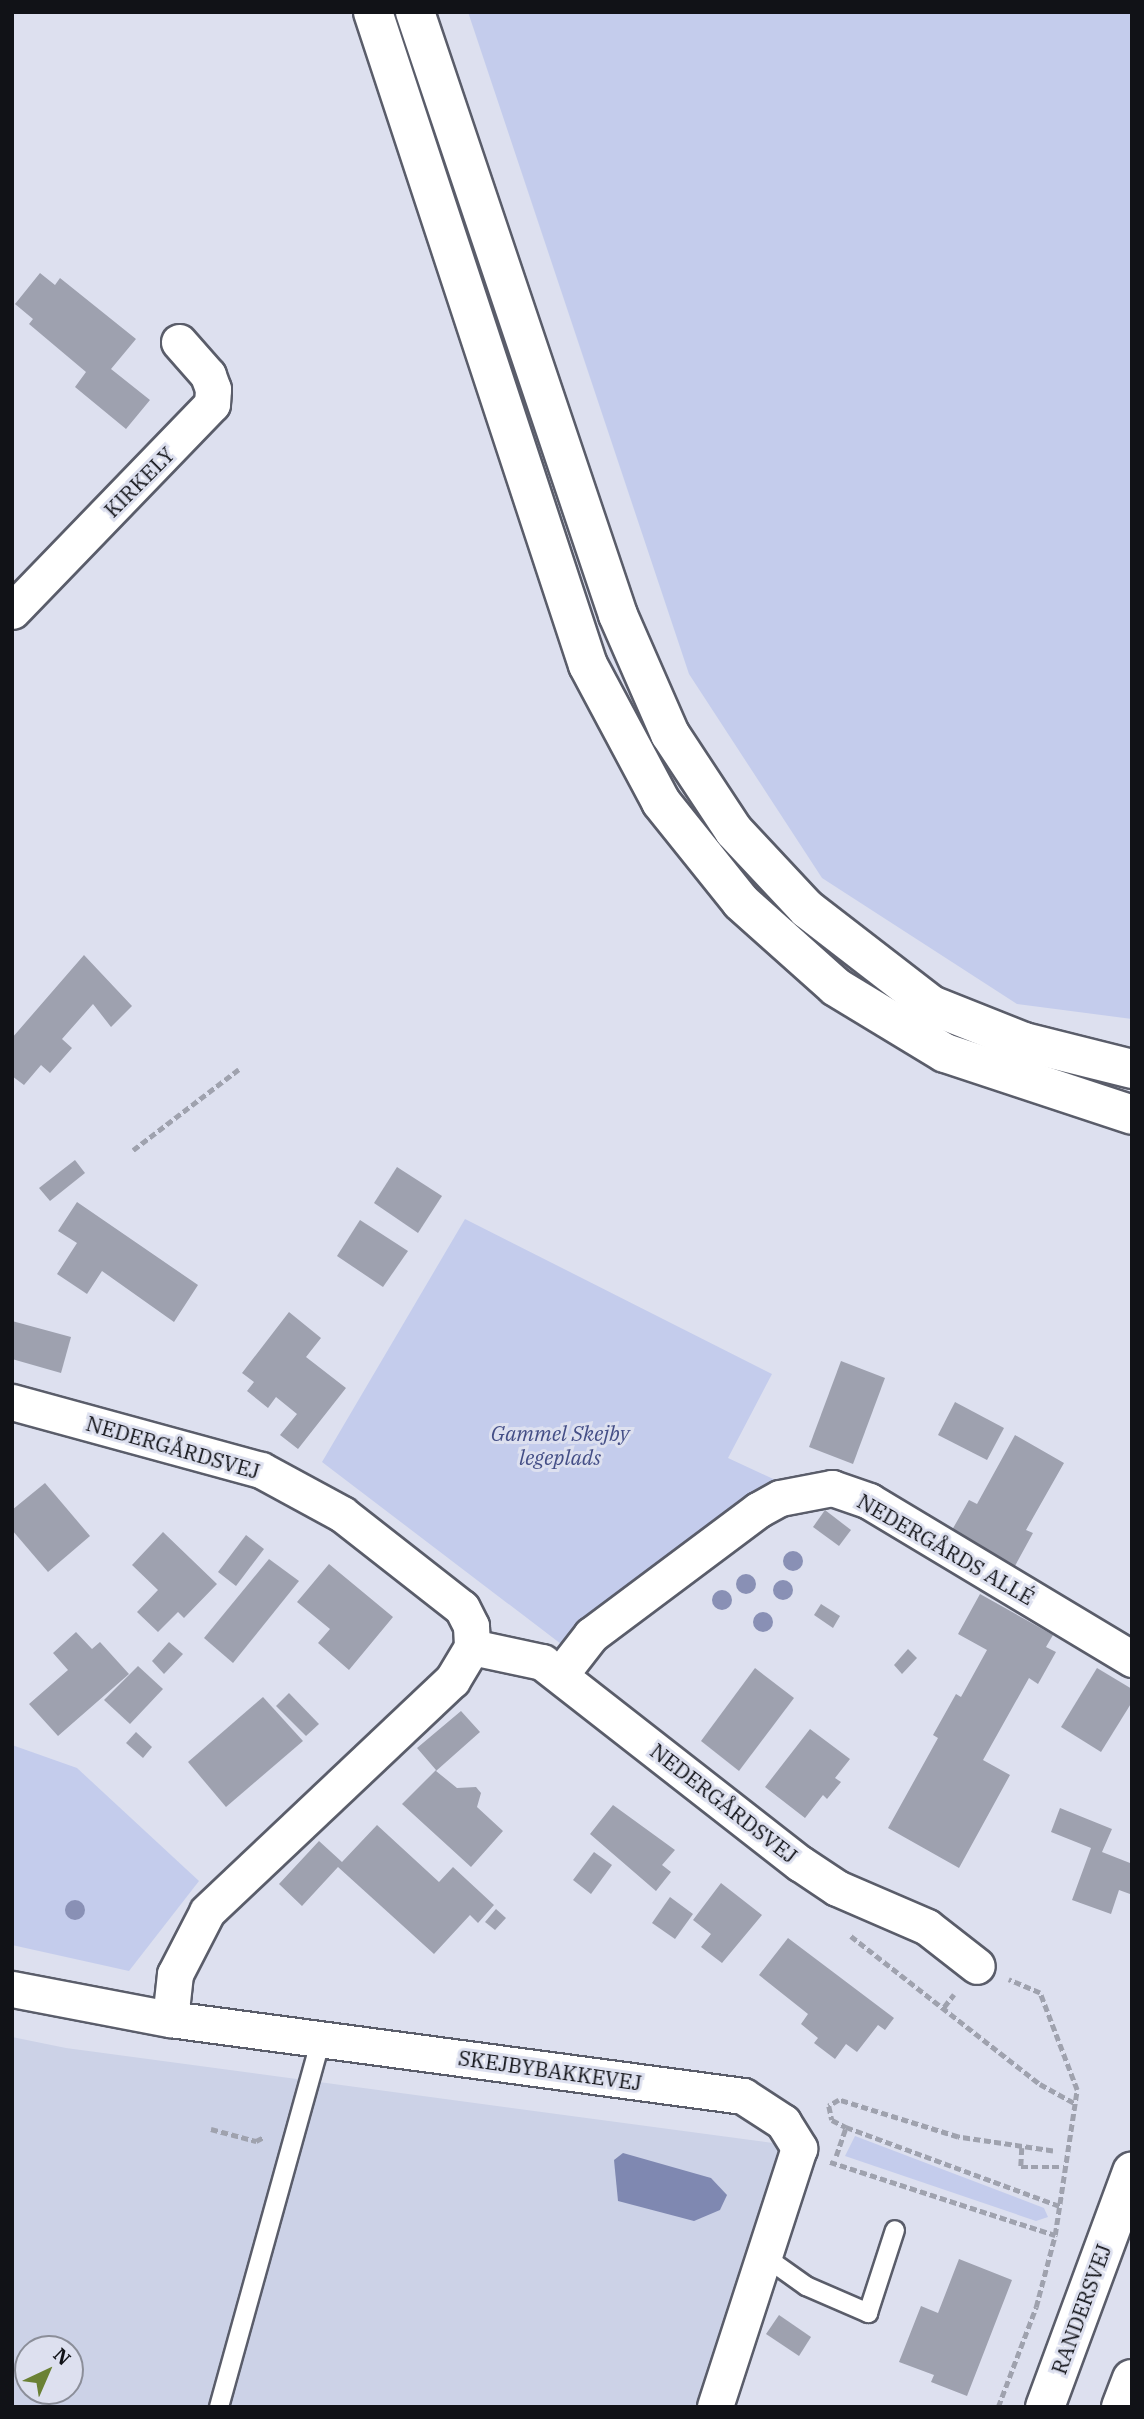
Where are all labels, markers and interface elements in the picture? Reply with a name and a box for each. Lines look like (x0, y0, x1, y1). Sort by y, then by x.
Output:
street label: KIRKELY (99, 442, 179, 522)
street label: NEDERGÅRDSVEJ (83, 1410, 263, 1484)
park label: Gammel Skejby legeplads (491, 1420, 629, 1470)
street label: NEDERGÅRDS ALLÉ (853, 1488, 1039, 1610)
street label: NEDERGÅRDSVEJ (646, 1738, 802, 1868)
street label: SKEJBYBAKKEVEJ (457, 2045, 643, 2095)
street label: RANDERSVEJ (1046, 2240, 1116, 2378)
north arrow (14, 2335, 84, 2405)
text: N (48, 2342, 76, 2370)

